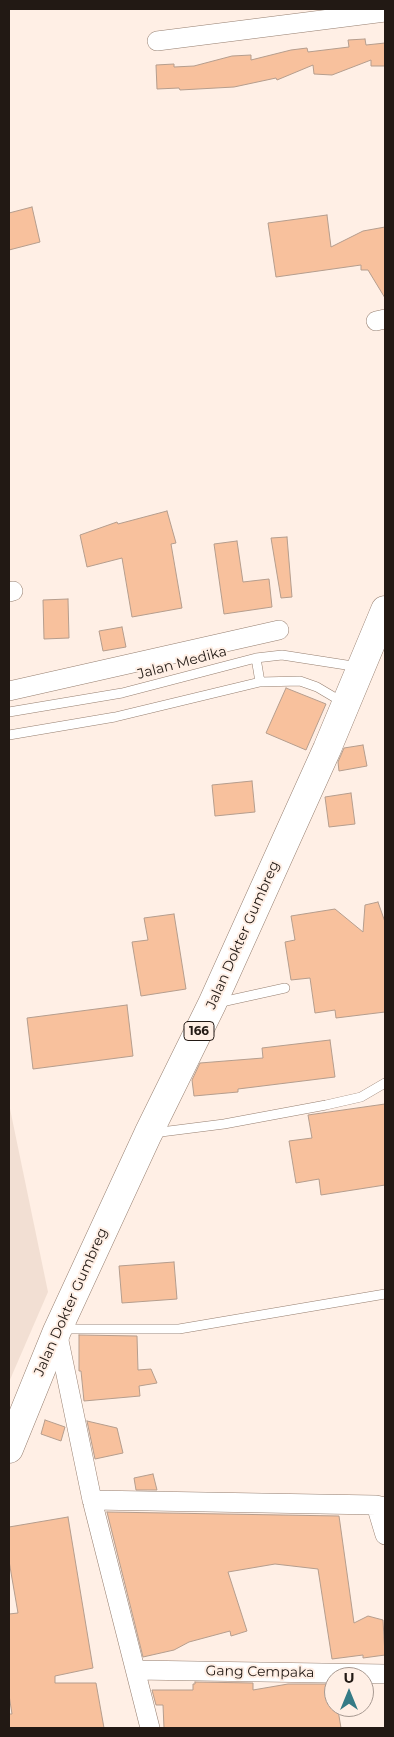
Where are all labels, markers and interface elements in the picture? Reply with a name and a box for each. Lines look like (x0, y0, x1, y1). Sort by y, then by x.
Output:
street label: Jalan Medika (135, 643, 229, 683)
street label: Jalan Dokter Gumbreg (203, 858, 283, 1012)
road number: 166 (184, 1021, 214, 1040)
street label: Jalan Dokter Gumbreg (31, 1225, 111, 1379)
street label: Gang Cempaka (205, 1663, 315, 1681)
north arrow (324, 1667, 374, 1717)
text: U (343, 1669, 355, 1687)

